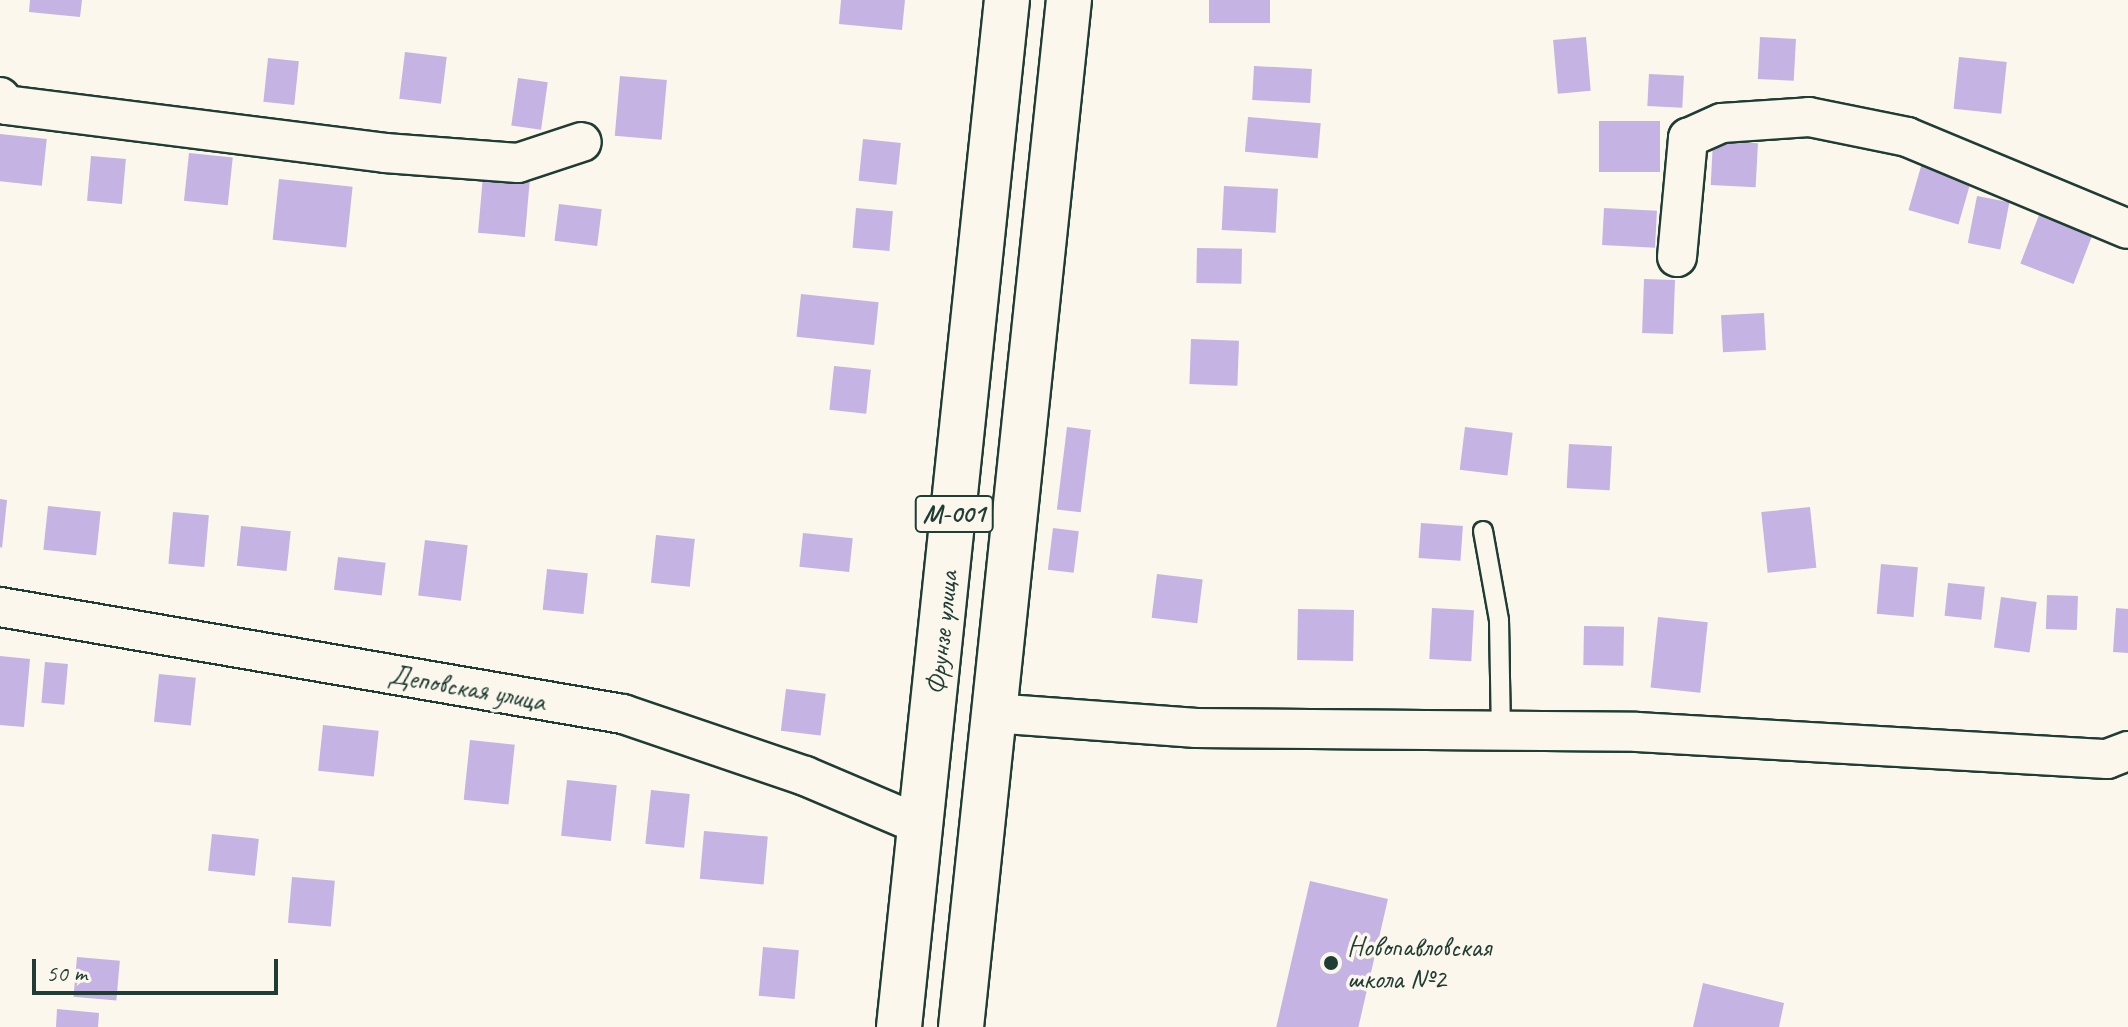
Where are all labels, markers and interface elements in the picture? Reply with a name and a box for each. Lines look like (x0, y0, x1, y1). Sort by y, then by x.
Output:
road number: M-001 (914, 492, 994, 536)
street label: Фрунзе улица (919, 568, 965, 698)
street label: Деповская улица (385, 657, 549, 719)
place label: Новопавловская школа №2 (1347, 930, 1491, 996)
scale bar (36, 943, 282, 993)
marker: Новопавловская школа №2 (1322, 954, 1340, 972)
text: 50 m (46, 958, 87, 988)

